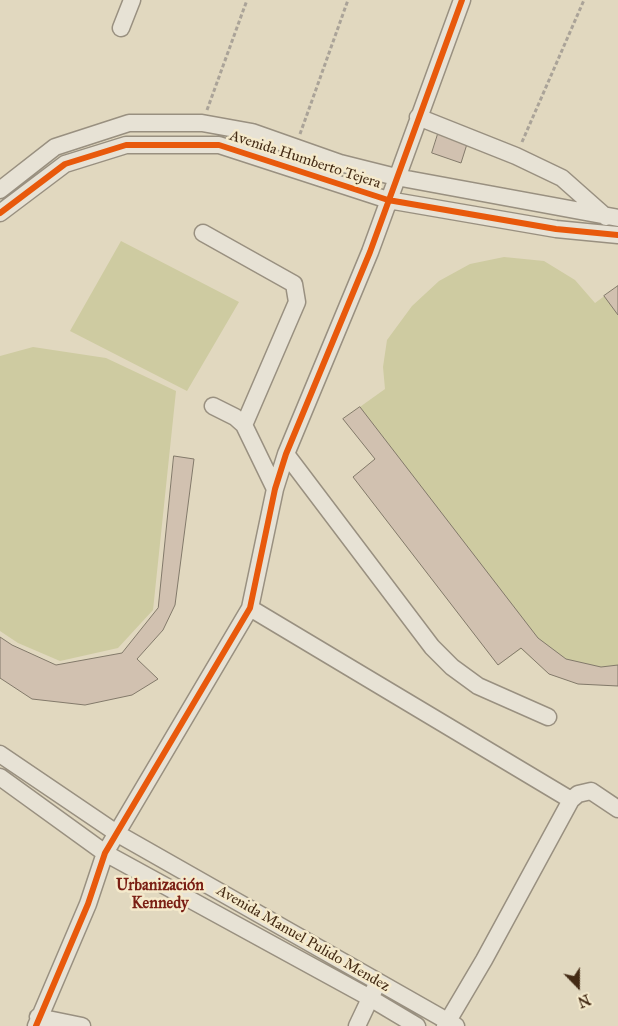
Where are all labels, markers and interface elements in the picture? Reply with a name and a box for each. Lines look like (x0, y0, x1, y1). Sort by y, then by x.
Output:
street label: Avenida Humberto Tejera (227, 127, 383, 193)
district label: Urbanización Kennedy (116, 876, 204, 914)
street label: Avenida Manuel Pulido Mendez (213, 882, 393, 996)
north arrow (553, 961, 603, 1011)
text: N (575, 990, 592, 1010)

